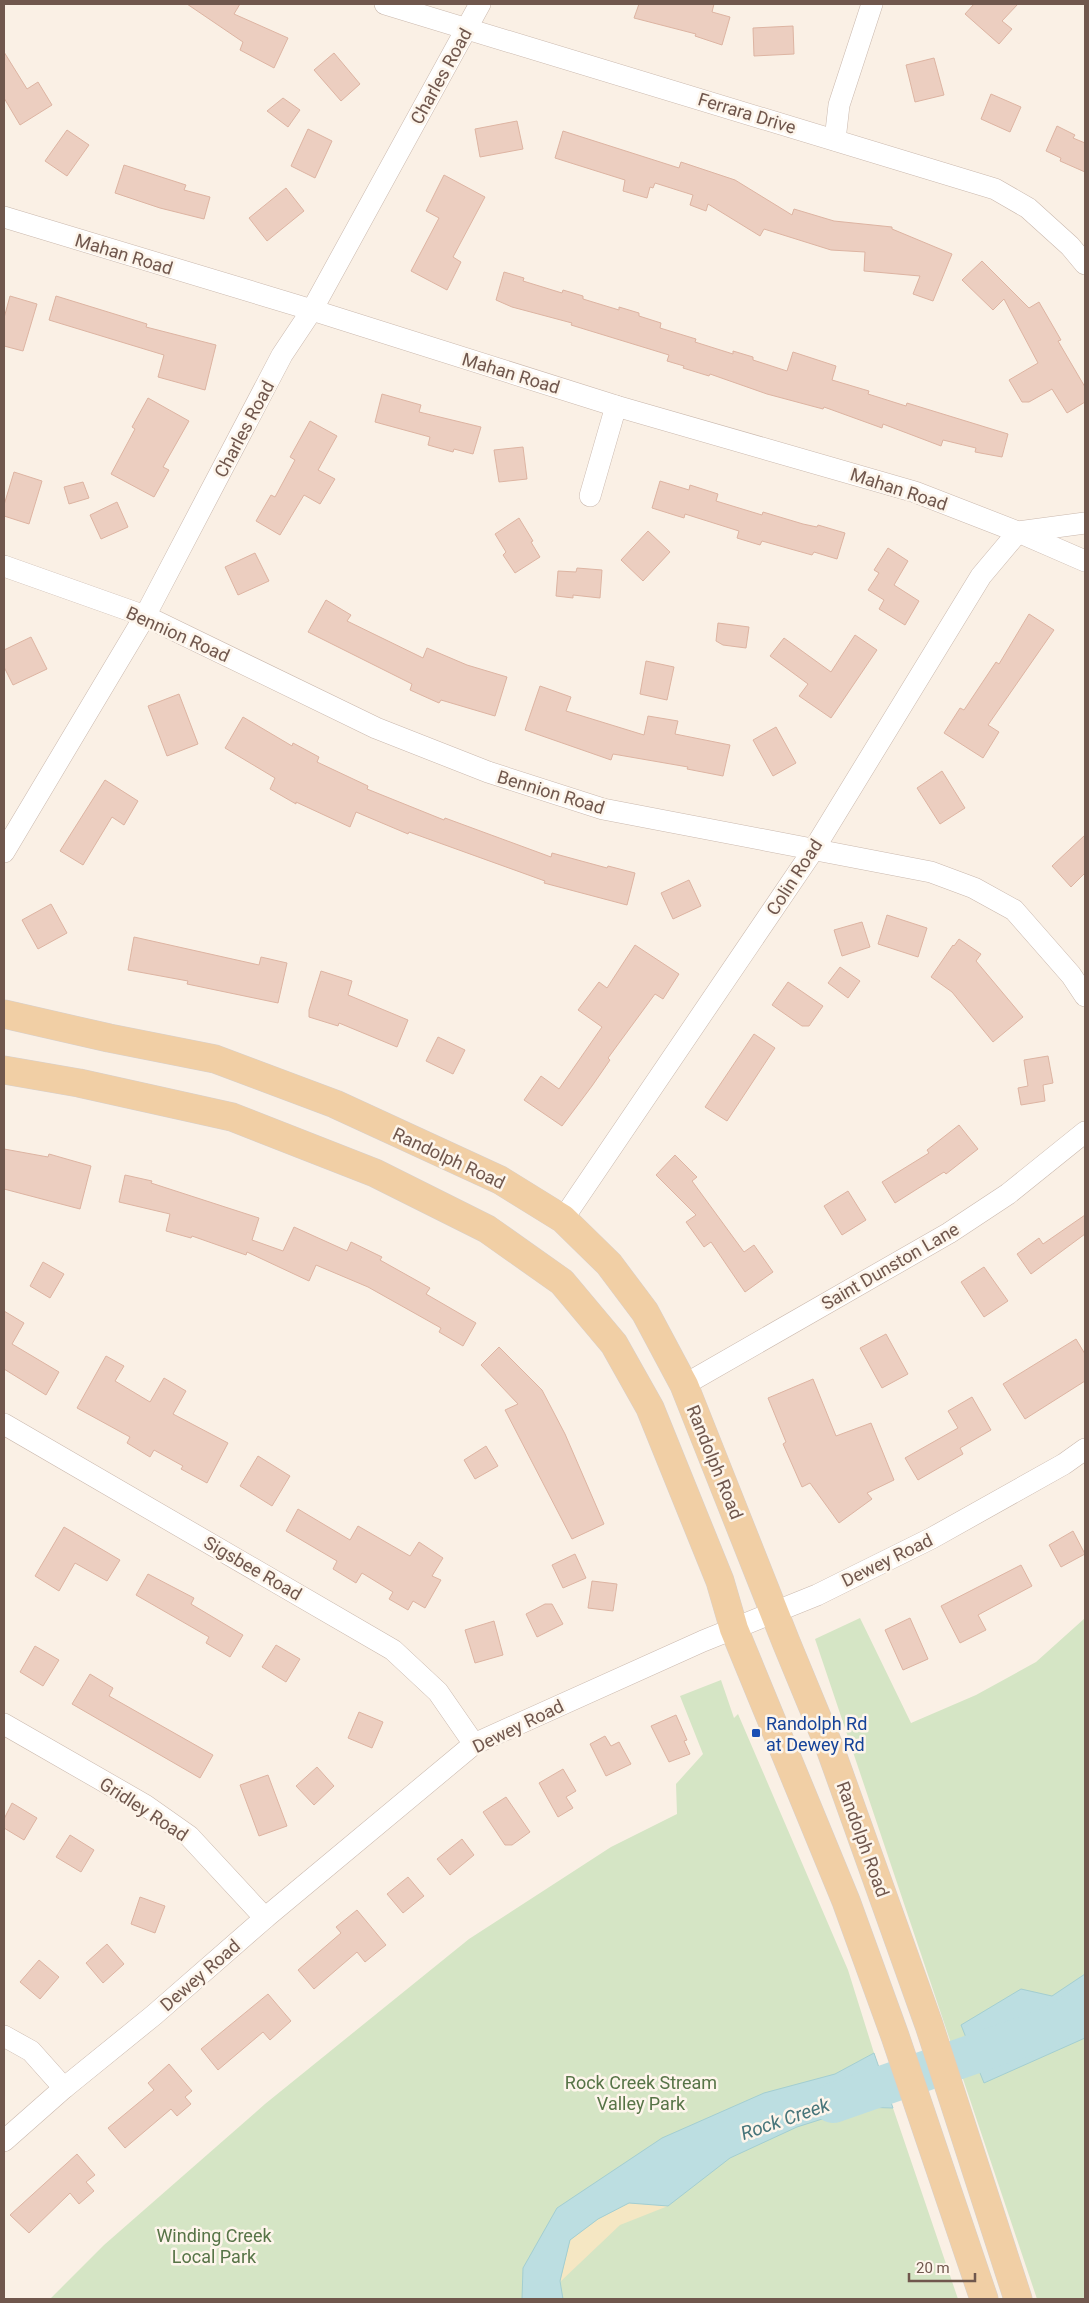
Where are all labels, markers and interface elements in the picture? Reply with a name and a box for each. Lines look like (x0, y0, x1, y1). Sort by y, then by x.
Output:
street label: Charles Road (406, 24, 476, 128)
street label: Ferrara Drive (695, 88, 799, 138)
street label: Mahan Road (73, 229, 175, 279)
street label: Mahan Road (460, 348, 562, 398)
street label: Charles Road (210, 377, 278, 481)
street label: Mahan Road (848, 463, 950, 515)
street label: Bennion Road (123, 602, 233, 666)
street label: Bennion Road (495, 766, 607, 818)
street label: Colin Road (762, 835, 826, 919)
street label: Randolph Road (390, 1123, 508, 1193)
street label: Saint Dunston Lane (817, 1218, 963, 1314)
street label: Randolph Road (683, 1402, 747, 1522)
street label: Dewey Road (838, 1529, 936, 1591)
street label: Sigsbee Road (200, 1532, 306, 1604)
street label: Dewey Road (469, 1695, 567, 1757)
place label: Randolph Rd at Dewey Rd (766, 1713, 867, 1755)
marker: Randolph Rd at Dewey Rd (750, 1727, 762, 1739)
street label: Gridley Road (96, 1773, 192, 1845)
street label: Randolph Road (832, 1778, 894, 1900)
street label: Dewey Road (156, 1935, 244, 2015)
park label: Rock Creek Stream Valley Park (565, 2072, 717, 2114)
water label: Rock Creek (738, 2093, 833, 2145)
park label: Winding Creek Local Park (156, 2225, 272, 2267)
scale bar (909, 2250, 975, 2282)
text: 20 m (916, 2259, 950, 2277)

